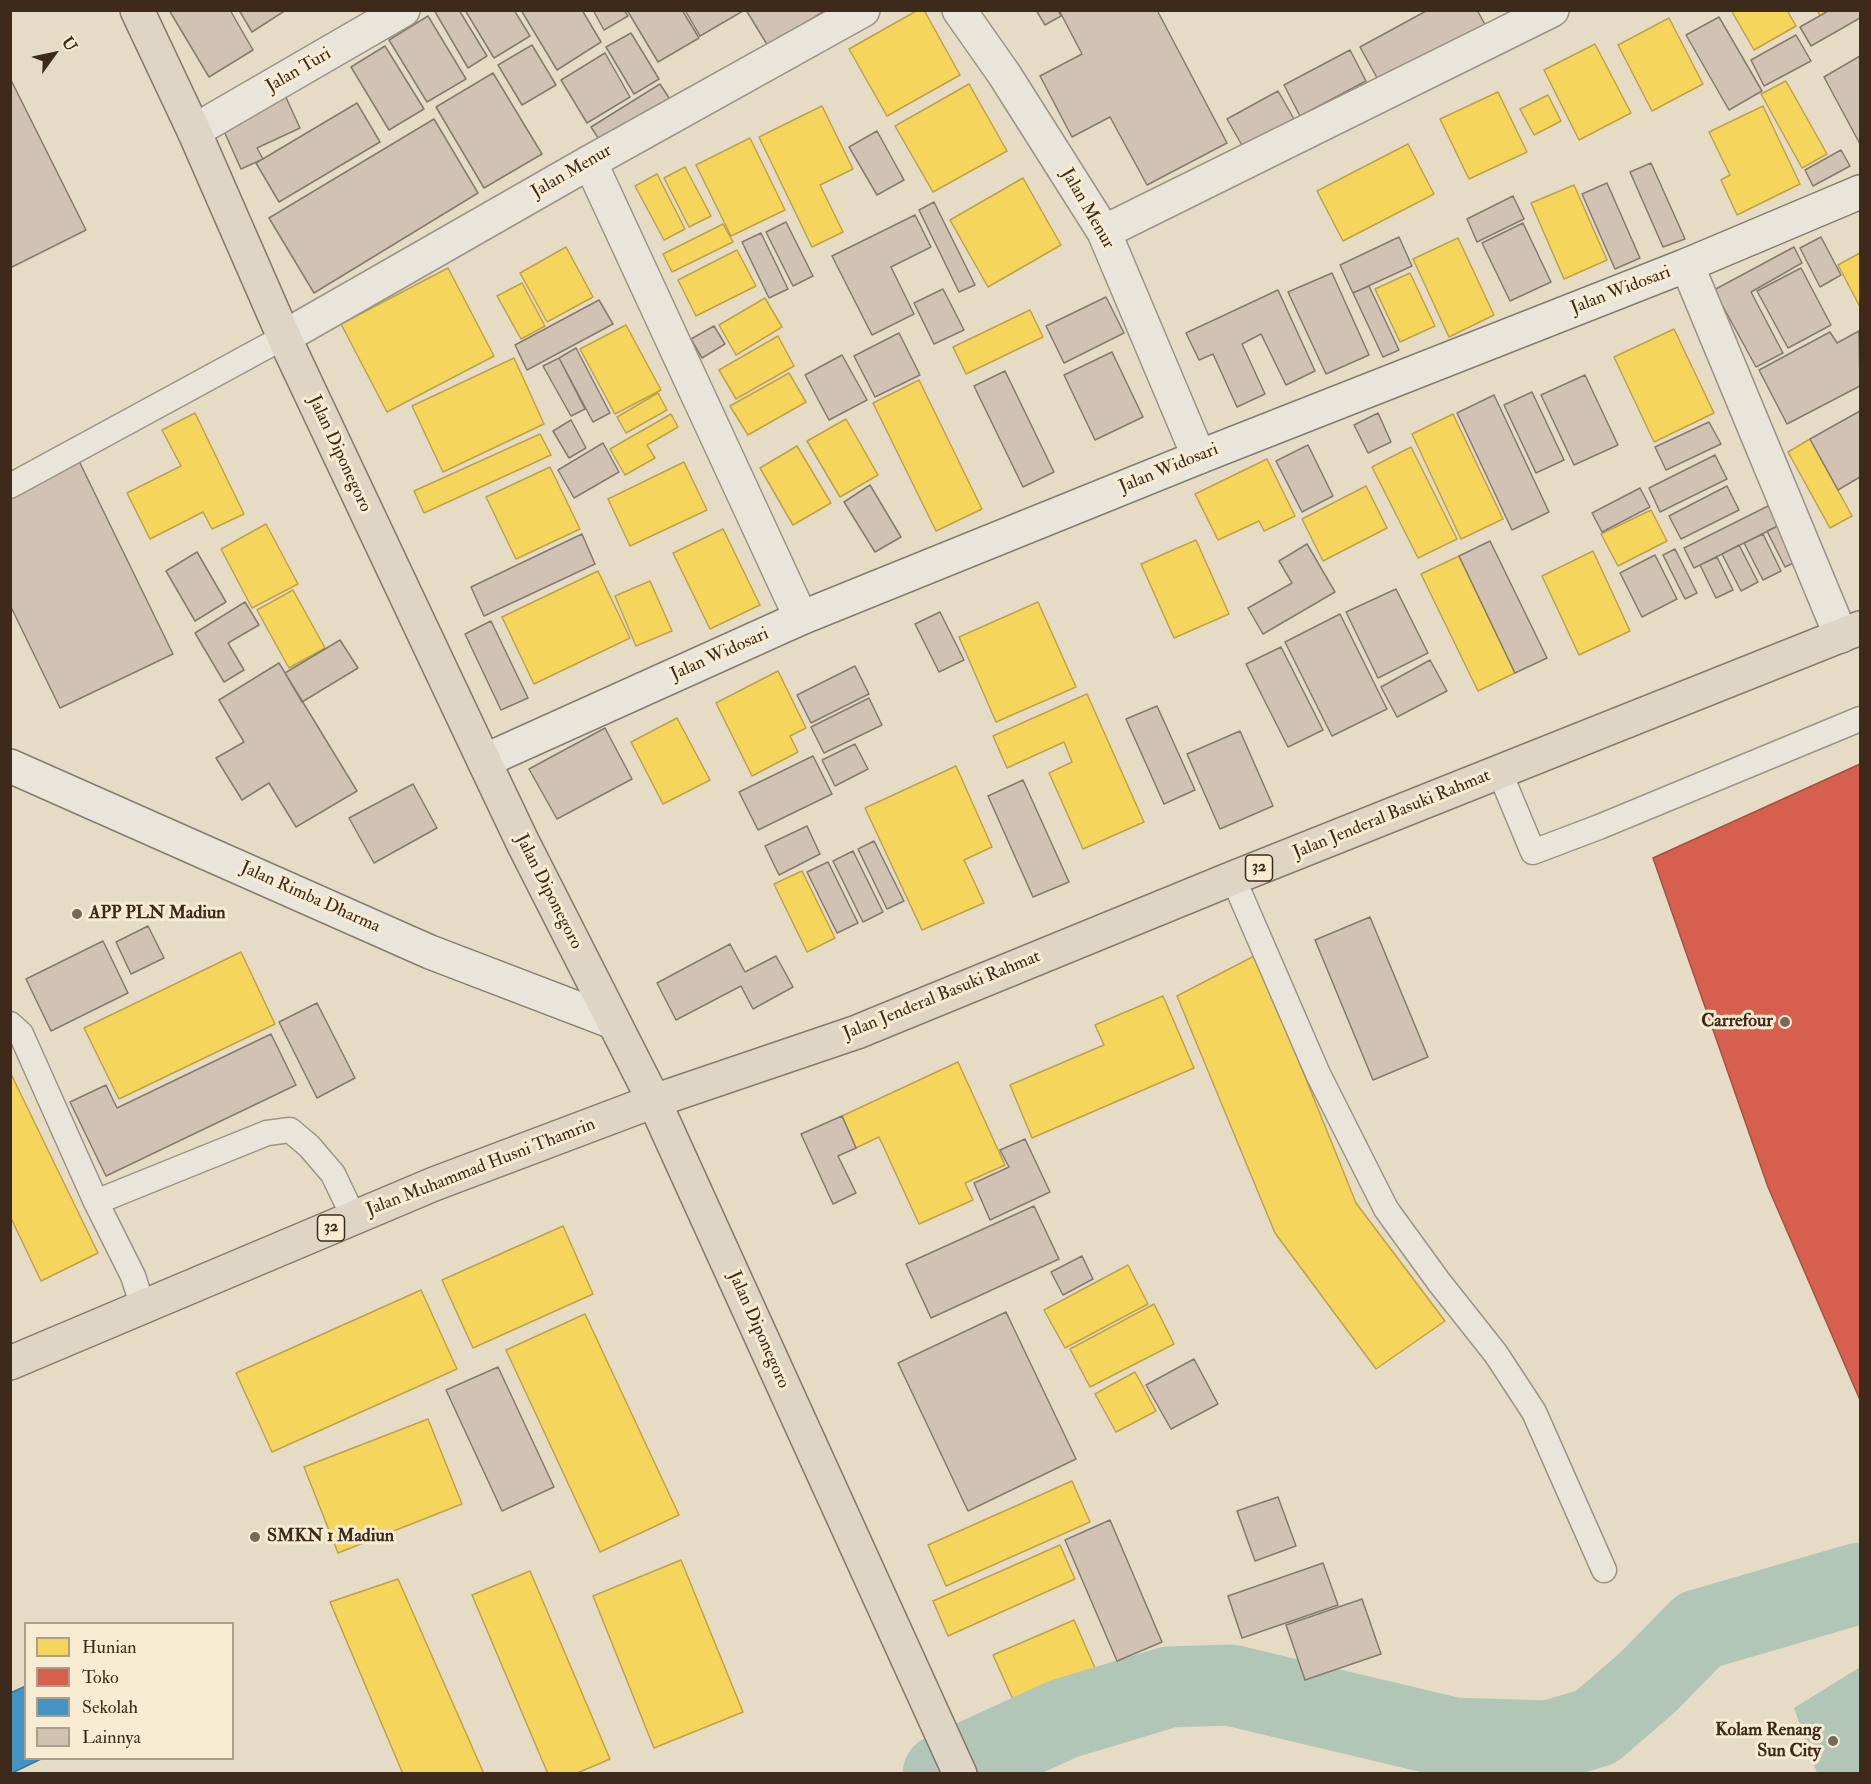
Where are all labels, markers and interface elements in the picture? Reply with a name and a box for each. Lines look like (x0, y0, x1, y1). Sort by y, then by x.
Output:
north arrow (24, 24, 84, 84)
text: U (57, 33, 81, 55)
street label: Jalan Turi (263, 44, 335, 98)
street label: Jalan Menur (528, 140, 616, 204)
street label: Jalan Menur (1055, 165, 1119, 253)
street label: Jalan Widosari (1568, 262, 1674, 320)
street label: Jalan Diponegoro (303, 392, 375, 516)
street label: Jalan Widosari (1116, 439, 1222, 499)
street label: Jalan Widosari (668, 624, 772, 686)
street label: Jalan Jenderal Basuki Rahmat (1290, 766, 1494, 864)
street label: Jalan Diponegoro (510, 831, 586, 953)
road number: 32 (1246, 855, 1272, 881)
street label: Jalan Rimba Dharma (237, 858, 383, 938)
place label: APP PLN Madiun (89, 903, 226, 925)
marker: APP PLN Madiun (70, 907, 84, 921)
street label: Jalan Jenderal Basuki Rahmat (840, 947, 1044, 1045)
place label: Carrefour (1701, 1011, 1773, 1033)
marker: Carrefour (1778, 1015, 1792, 1029)
street label: Jalan Muhammad Husni Thamrin (363, 1114, 599, 1222)
road number: 32 (318, 1215, 344, 1241)
street label: Jalan Diponegoro (722, 1268, 794, 1392)
place label: SMKN 1 Madiun (267, 1526, 394, 1548)
marker: SMKN 1 Madiun (248, 1530, 262, 1544)
legend (24, 1622, 234, 1760)
text: Hunian (82, 1636, 137, 1659)
text: Toko (82, 1666, 119, 1689)
text: Sekolah (82, 1696, 138, 1719)
place label: Kolam Renang Sun City (1715, 1720, 1821, 1762)
text: Lainnya (82, 1726, 141, 1749)
marker: Kolam Renang Sun City (1826, 1734, 1840, 1748)

